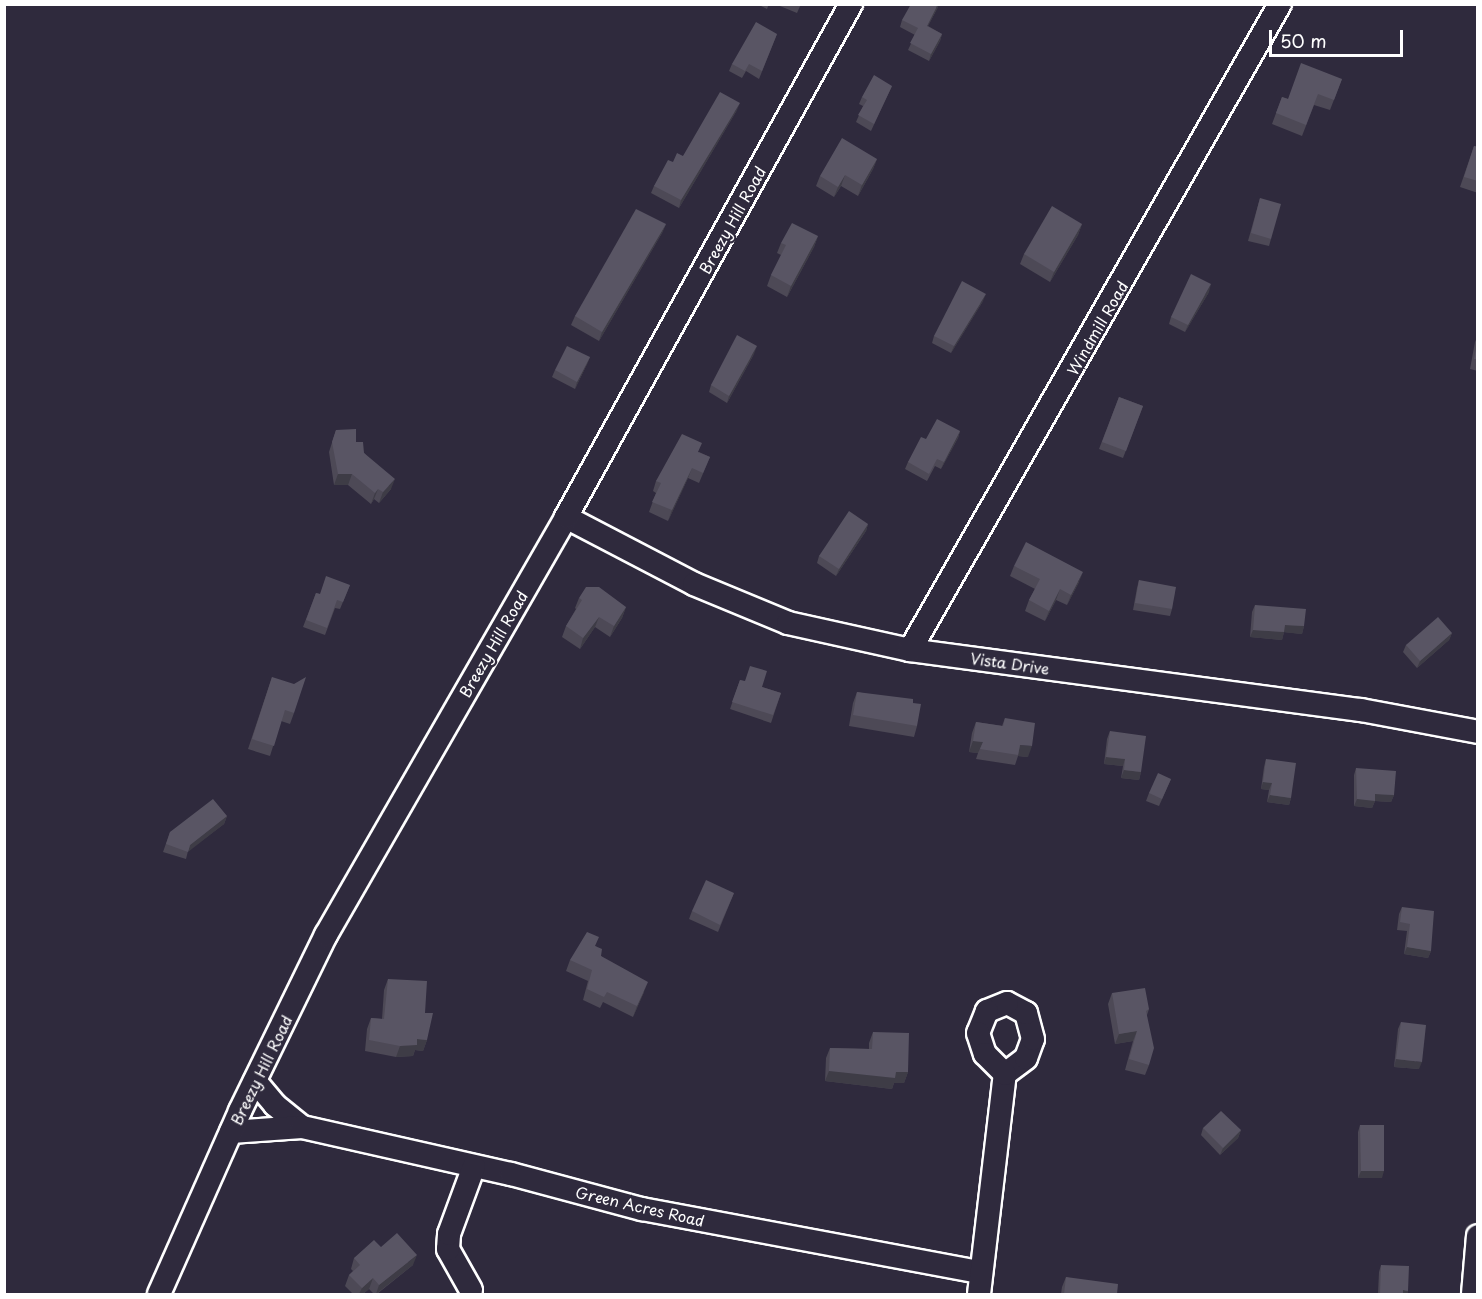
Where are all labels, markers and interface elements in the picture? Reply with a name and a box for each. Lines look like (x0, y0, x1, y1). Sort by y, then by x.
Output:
scale bar (1272, 18, 1406, 56)
text: 50 m (1280, 27, 1327, 54)
street label: Breezy Hill Road (695, 163, 769, 277)
street label: Windmill Road (1063, 278, 1131, 378)
street label: Breezy Hill Road (455, 588, 531, 700)
street label: Vista Drive (969, 649, 1051, 677)
street label: Breezy Hill Road (227, 1012, 295, 1128)
street label: Green Acres Road (573, 1182, 707, 1230)

